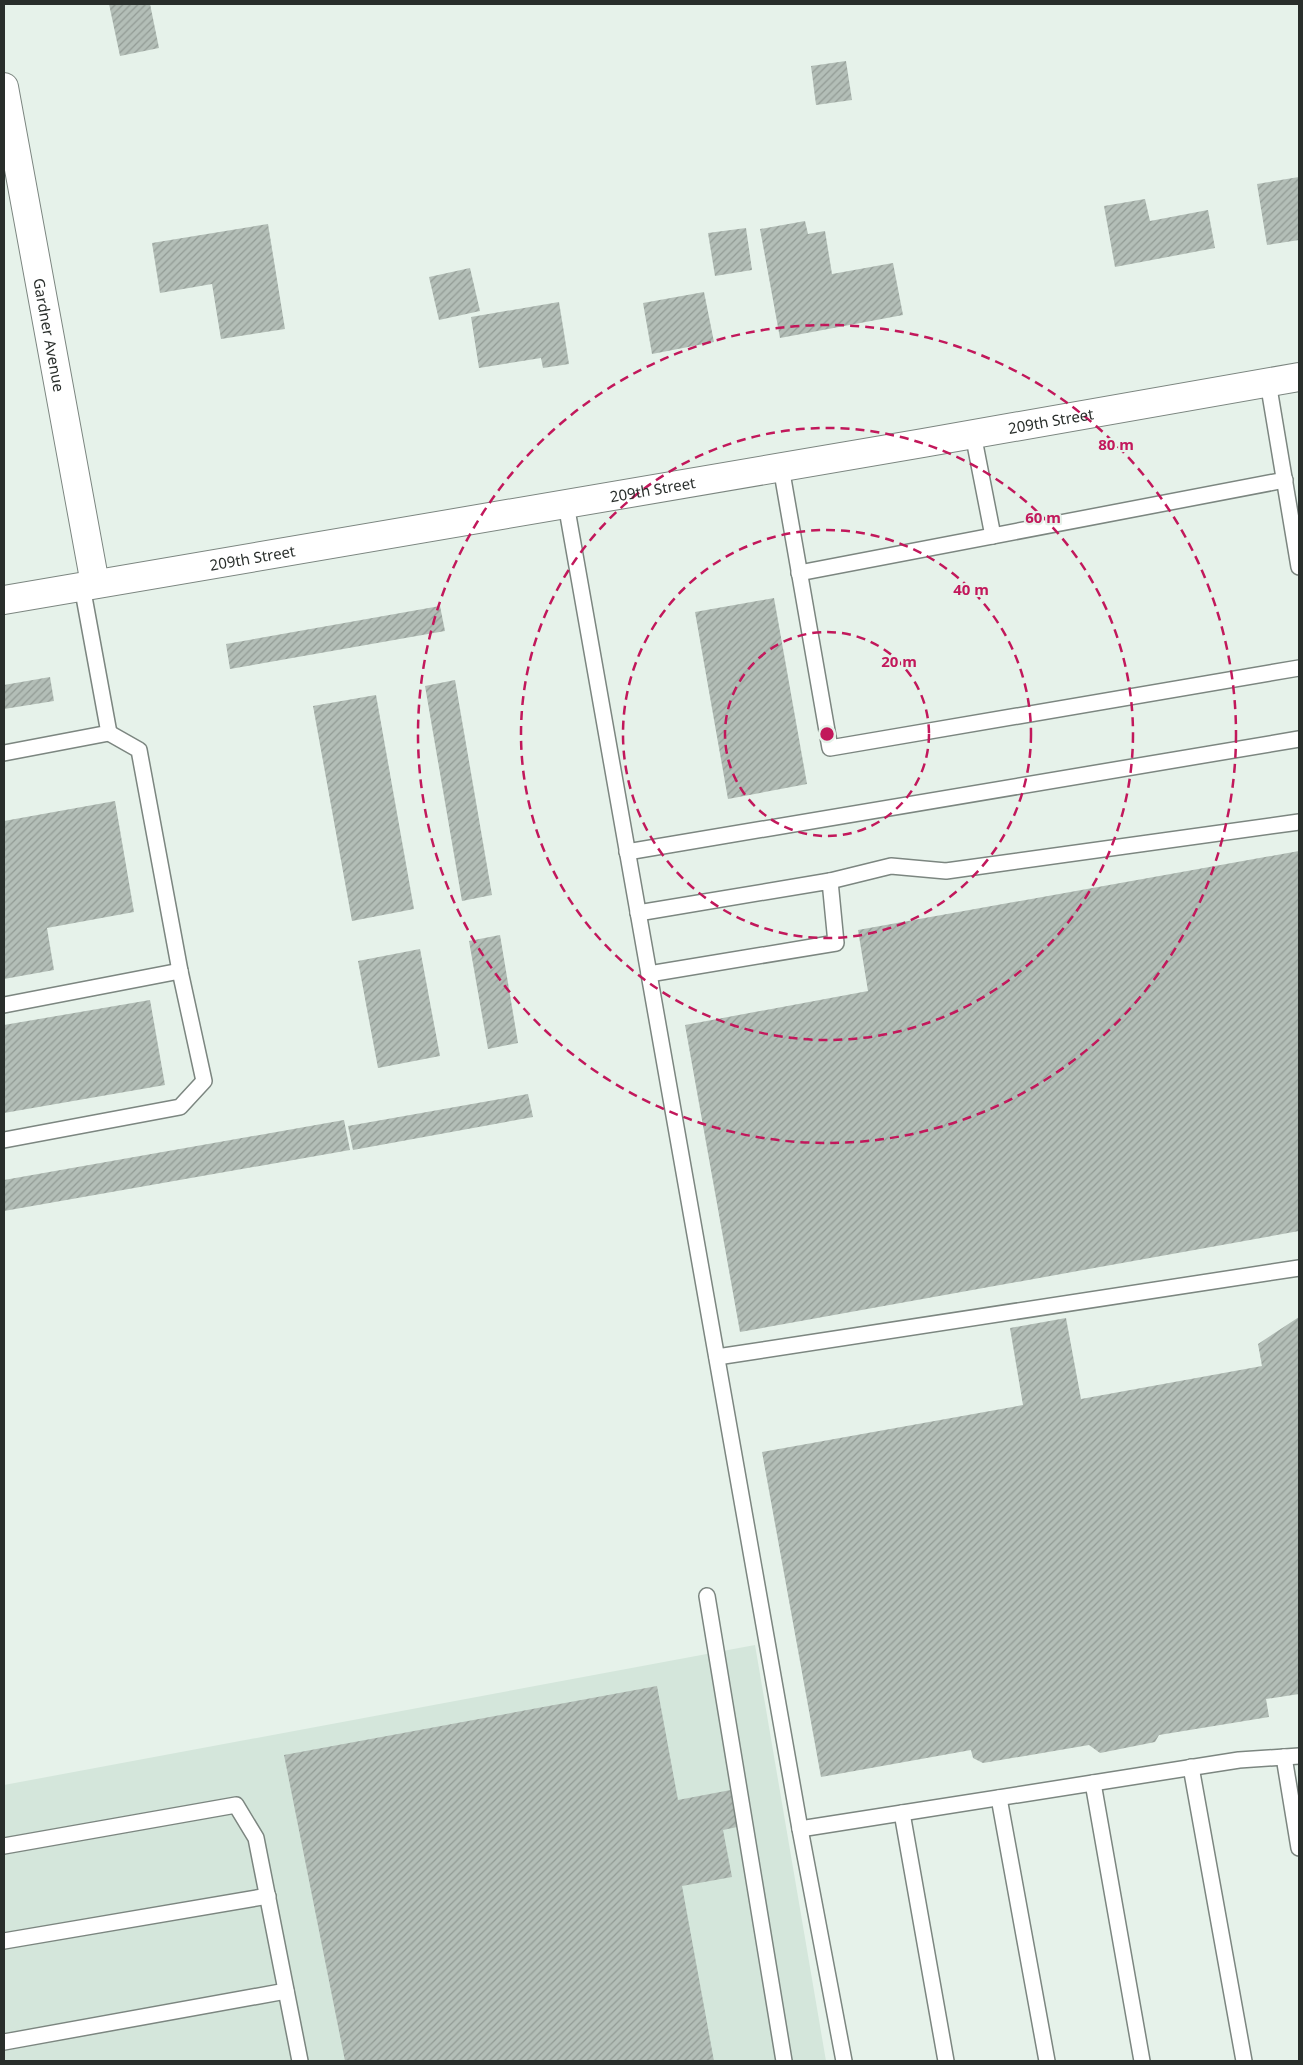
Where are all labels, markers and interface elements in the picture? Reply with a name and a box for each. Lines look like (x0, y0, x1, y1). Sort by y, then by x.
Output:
street label: Gardner Avenue (29, 276, 70, 393)
street label: 209th Street (1006, 403, 1096, 438)
text: 80 m (1098, 434, 1134, 454)
street label: 209th Street (608, 472, 697, 506)
text: 60 m (1025, 507, 1061, 527)
street label: 209th Street (208, 540, 297, 575)
text: 40 m (953, 579, 989, 599)
text: 20 m (881, 651, 917, 671)
centre of rings (818, 725, 836, 743)

